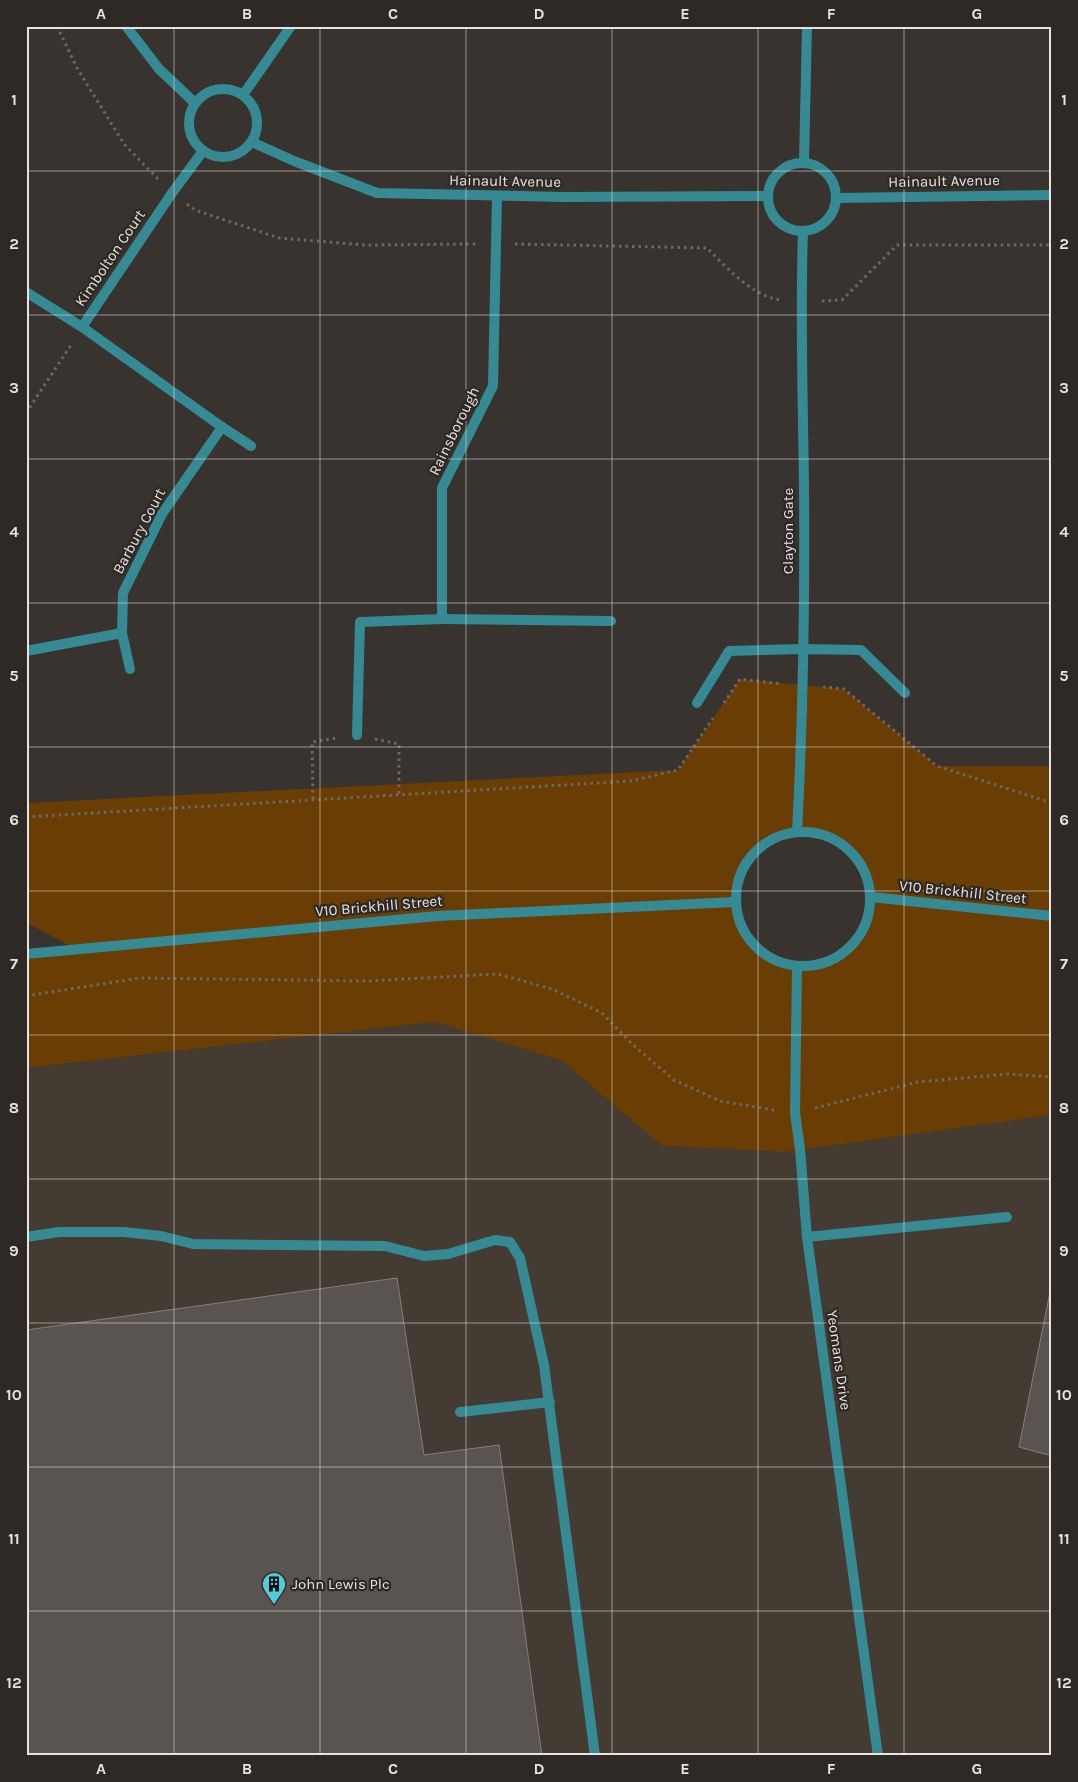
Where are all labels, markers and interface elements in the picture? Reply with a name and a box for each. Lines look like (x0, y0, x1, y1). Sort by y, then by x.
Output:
text: A (96, 4, 106, 23)
text: B (242, 4, 252, 23)
text: C (388, 4, 398, 23)
text: D (534, 4, 545, 23)
text: E (680, 4, 690, 23)
text: F (827, 4, 836, 23)
text: G (972, 4, 982, 23)
text: 1 (11, 90, 17, 109)
text: 1 (1061, 90, 1067, 109)
street label: Hainault Avenue (449, 171, 561, 191)
street label: Hainault Avenue (888, 171, 1000, 191)
street label: Kimbolton Court (71, 206, 149, 310)
text: 2 (9, 234, 19, 253)
text: 2 (1059, 234, 1069, 253)
text: 3 (9, 378, 19, 397)
text: 3 (1059, 378, 1069, 397)
street label: Rainsborough (425, 384, 483, 478)
street label: Barbury Court (109, 485, 169, 577)
street label: Clayton Gate (779, 488, 797, 574)
text: 4 (9, 522, 19, 541)
text: 4 (1059, 522, 1069, 541)
text: 5 (9, 666, 19, 685)
text: 5 (1059, 666, 1069, 685)
text: 6 (9, 810, 19, 829)
text: 6 (1059, 810, 1069, 829)
street label: V10 Brickhill Street (898, 876, 1028, 908)
street label: V10 Brickhill Street (314, 891, 444, 921)
text: 7 (10, 954, 18, 973)
text: 7 (1060, 954, 1068, 973)
text: 8 (9, 1098, 19, 1117)
text: 8 (1059, 1098, 1069, 1117)
text: 9 (9, 1241, 19, 1260)
text: 9 (1059, 1241, 1069, 1260)
street label: Yeomans Drive (823, 1309, 855, 1411)
text: 10 (6, 1385, 22, 1404)
text: 10 (1056, 1385, 1072, 1404)
text: 11 (8, 1529, 20, 1548)
text: 11 (1058, 1529, 1070, 1548)
building icon: John Lewis Plc (261, 1571, 287, 1605)
place label: John Lewis Plc (292, 1575, 390, 1593)
text: 12 (6, 1673, 22, 1692)
text: 12 (1056, 1673, 1072, 1692)
text: A (96, 1759, 106, 1778)
text: B (242, 1759, 252, 1778)
text: C (388, 1759, 398, 1778)
text: D (534, 1759, 545, 1778)
text: E (680, 1759, 690, 1778)
text: F (827, 1759, 836, 1778)
text: G (972, 1759, 982, 1778)

